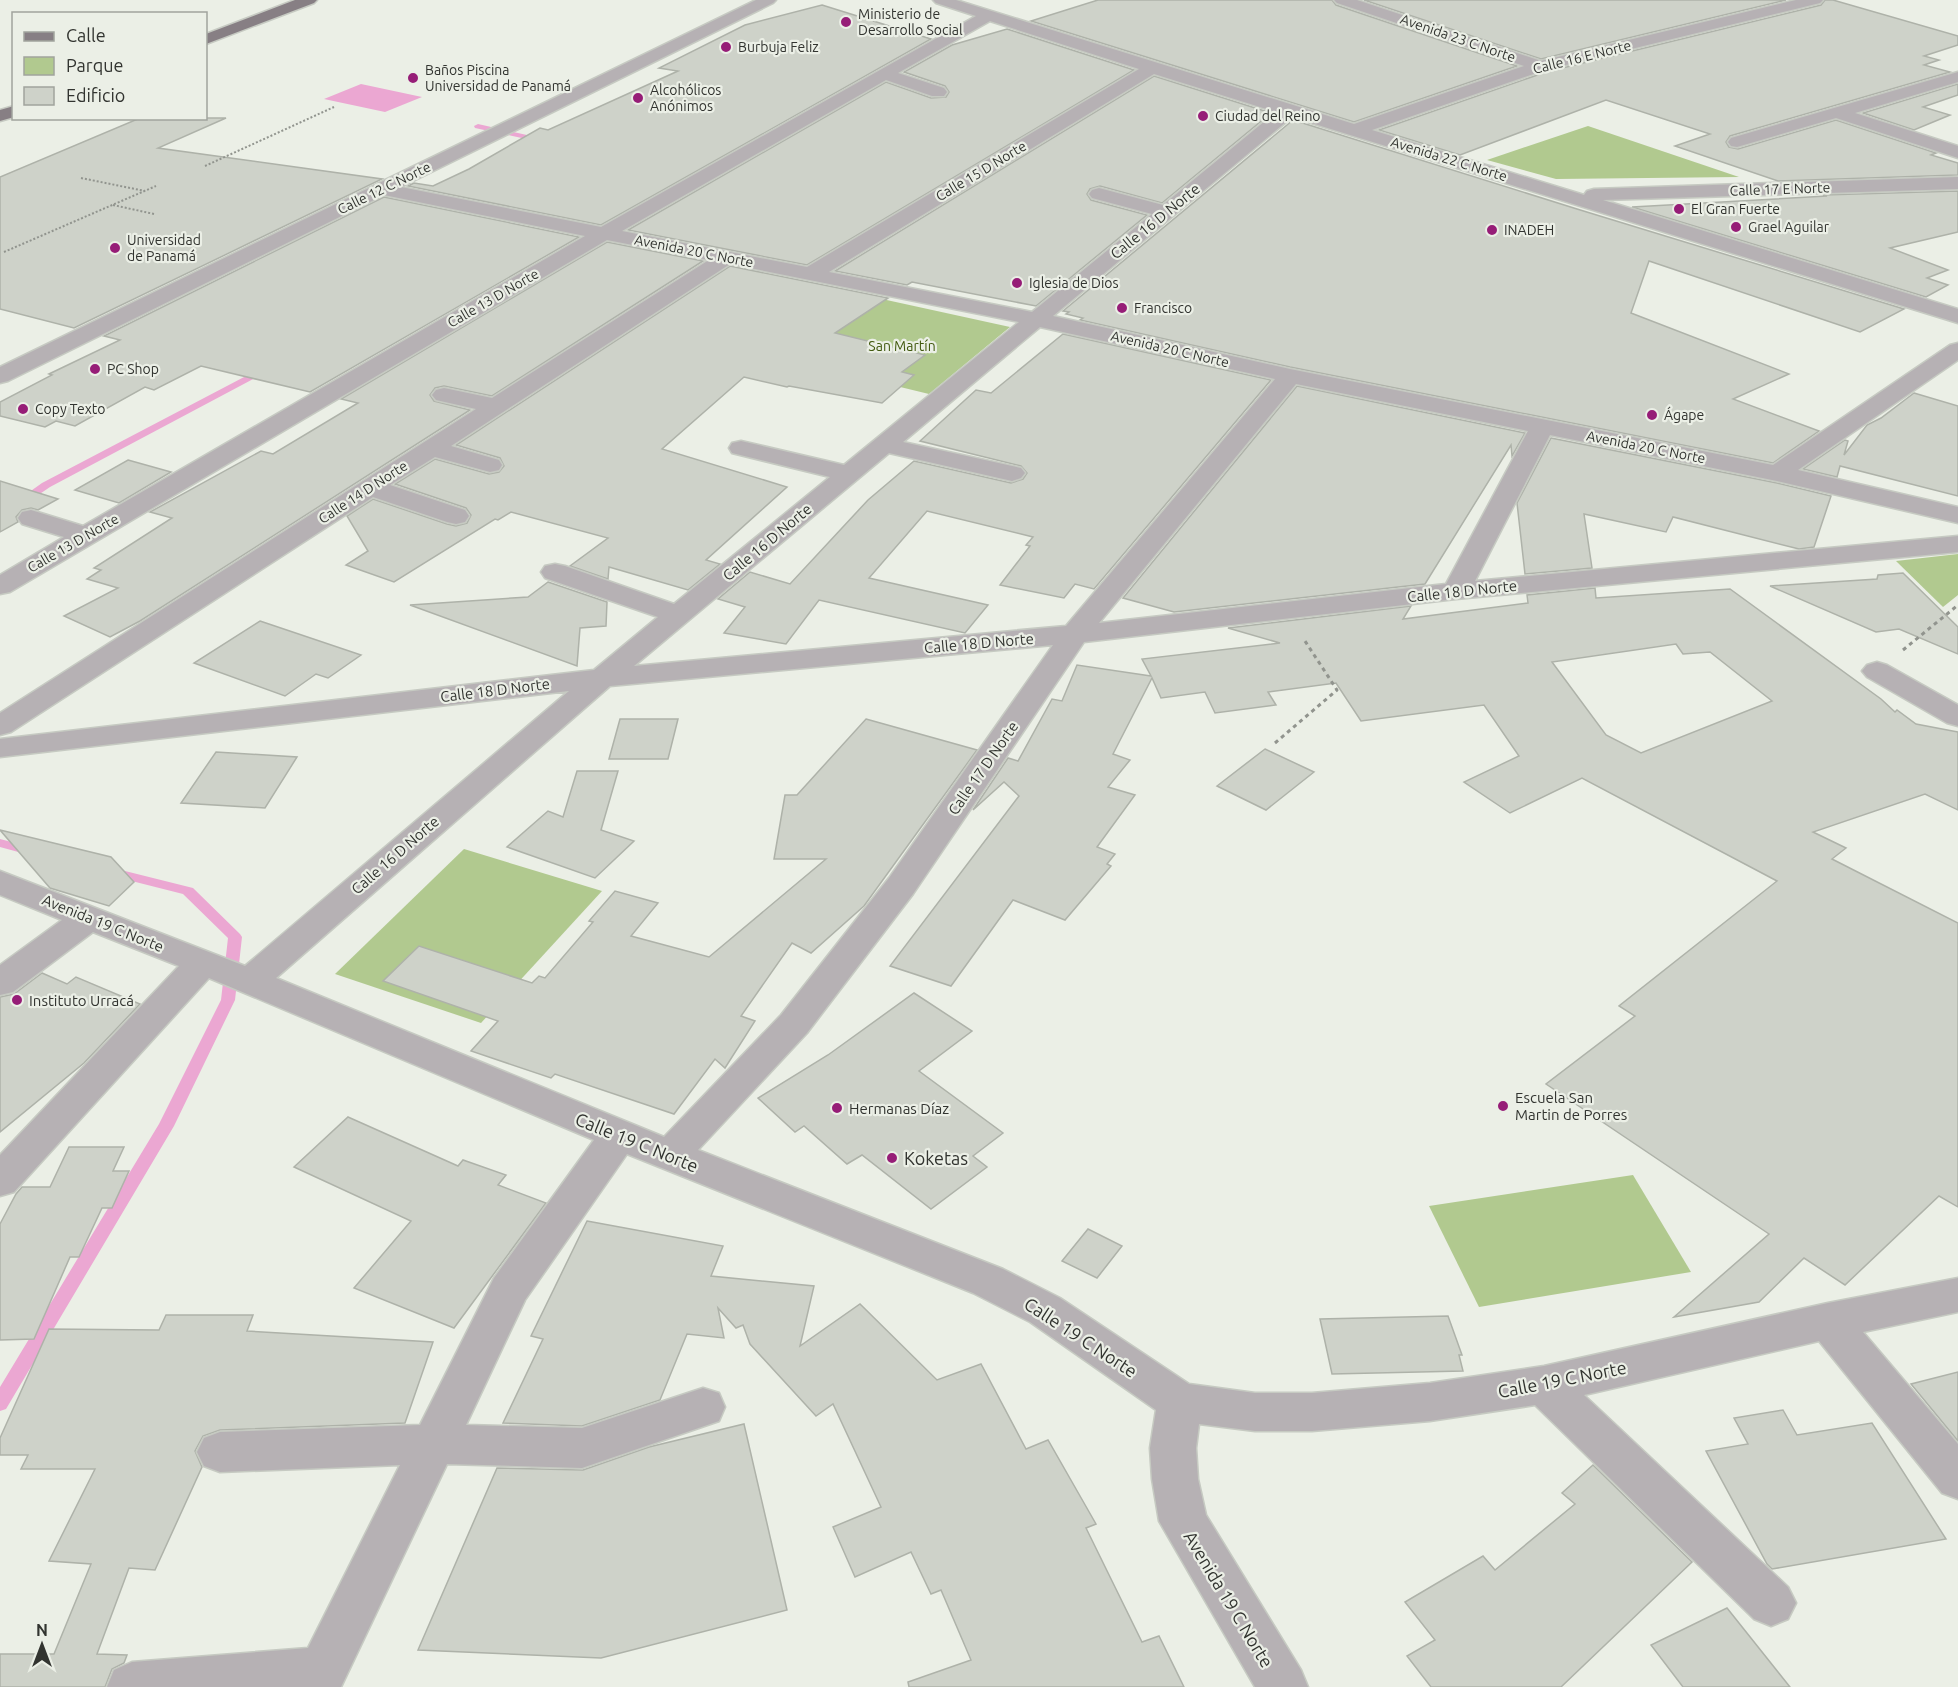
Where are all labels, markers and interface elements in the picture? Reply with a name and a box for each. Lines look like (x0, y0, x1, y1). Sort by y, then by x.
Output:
place label: Ministerio de Desarrollo Social (858, 6, 963, 38)
street label: Avenida 23 C Norte (1398, 11, 1518, 65)
legend (12, 12, 207, 120)
marker: Ministerio de Desarrollo Social (839, 15, 853, 29)
text: Calle (66, 25, 106, 45)
street label: Calle 16 E Norte (1531, 37, 1633, 77)
place label: Burbuja Feliz (738, 39, 819, 55)
marker: Burbuja Feliz (719, 40, 733, 54)
text: Parque (66, 55, 123, 75)
place label: Baños Piscina Universidad de Panamá (425, 62, 571, 94)
marker: Baños Piscina Universidad de Panamá (406, 71, 420, 85)
place label: Alcohólicos Anónimos (650, 82, 721, 114)
text: Edificio (66, 85, 125, 105)
marker: Alcohólicos Anónimos (631, 91, 645, 105)
place label: Ciudad del Reino (1215, 108, 1321, 124)
marker: Ciudad del Reino (1196, 109, 1210, 123)
street label: Avenida 22 C Norte (1389, 134, 1509, 184)
street label: Calle 15 D Norte (933, 138, 1029, 204)
street label: Calle 12 C Norte (335, 159, 433, 217)
street label: Calle 17 E Norte (1729, 179, 1831, 199)
street label: Calle 16 D Norte (1107, 180, 1203, 262)
place label: El Gran Fuerte (1691, 201, 1780, 217)
marker: El Gran Fuerte (1672, 202, 1686, 216)
place label: Grael Aguilar (1748, 219, 1830, 235)
marker: Grael Aguilar (1729, 220, 1743, 234)
place label: INADEH (1504, 222, 1554, 238)
marker: INADEH (1485, 223, 1499, 237)
place label: Universidad de Panamá (127, 232, 201, 264)
street label: Avenida 20 C Norte (633, 232, 755, 270)
marker: Universidad de Panamá (108, 241, 122, 255)
street label: Calle 13 D Norte (444, 265, 542, 331)
place label: Iglesia de Dios (1029, 275, 1119, 291)
marker: Iglesia de Dios (1010, 276, 1024, 290)
place label: Francisco (1134, 300, 1192, 316)
marker: Francisco (1115, 301, 1129, 315)
street label: Avenida 20 C Norte (1109, 328, 1231, 370)
park label: San Martín (868, 338, 936, 354)
place label: PC Shop (107, 361, 159, 377)
marker: PC Shop (88, 362, 102, 376)
place label: Copy Texto (35, 401, 105, 417)
marker: Copy Texto (16, 402, 30, 416)
place label: Ágape (1664, 406, 1704, 423)
marker: Ágape (1645, 408, 1659, 422)
street label: Avenida 20 C Norte (1585, 428, 1707, 466)
street label: Calle 14 D Norte (316, 457, 410, 527)
street label: Calle 16 D Norte (719, 500, 815, 584)
street label: Calle 13 D Norte (24, 510, 122, 576)
street label: Calle 18 D Norte (1406, 577, 1518, 605)
street label: Calle 18 D Norte (923, 630, 1035, 656)
street label: Calle 18 D Norte (439, 675, 551, 705)
street label: Calle 17 D Norte (944, 718, 1022, 818)
street label: Calle 16 D Norte (348, 812, 442, 898)
street label: Avenida 19 C Norte (40, 891, 166, 955)
place label: Instituto Urracá (29, 992, 134, 1009)
marker: Instituto Urracá (10, 993, 24, 1007)
place label: Escuela San Martin de Porres (1515, 1089, 1627, 1123)
marker: Escuela San Martin de Porres (1496, 1099, 1510, 1113)
place label: Hermanas Díaz (849, 1100, 949, 1117)
marker: Hermanas Díaz (830, 1101, 844, 1115)
street label: Calle 19 C Norte (573, 1108, 701, 1176)
place label: Koketas (904, 1148, 968, 1168)
marker: Koketas (885, 1151, 899, 1165)
street label: Calle 19 C Norte (1021, 1293, 1141, 1381)
street label: Calle 19 C Norte (1496, 1357, 1628, 1401)
street label: Avenida 19 C Norte (1180, 1527, 1278, 1671)
north arrow (12, 1615, 72, 1675)
text: N (36, 1621, 48, 1639)

